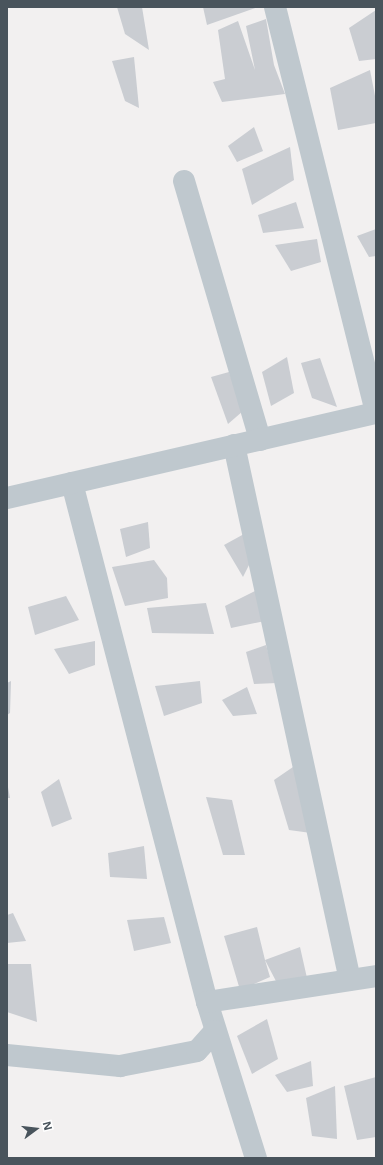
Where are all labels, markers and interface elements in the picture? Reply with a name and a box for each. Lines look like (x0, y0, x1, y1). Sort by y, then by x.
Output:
north arrow (16, 1109, 56, 1149)
text: N (40, 1119, 56, 1132)

